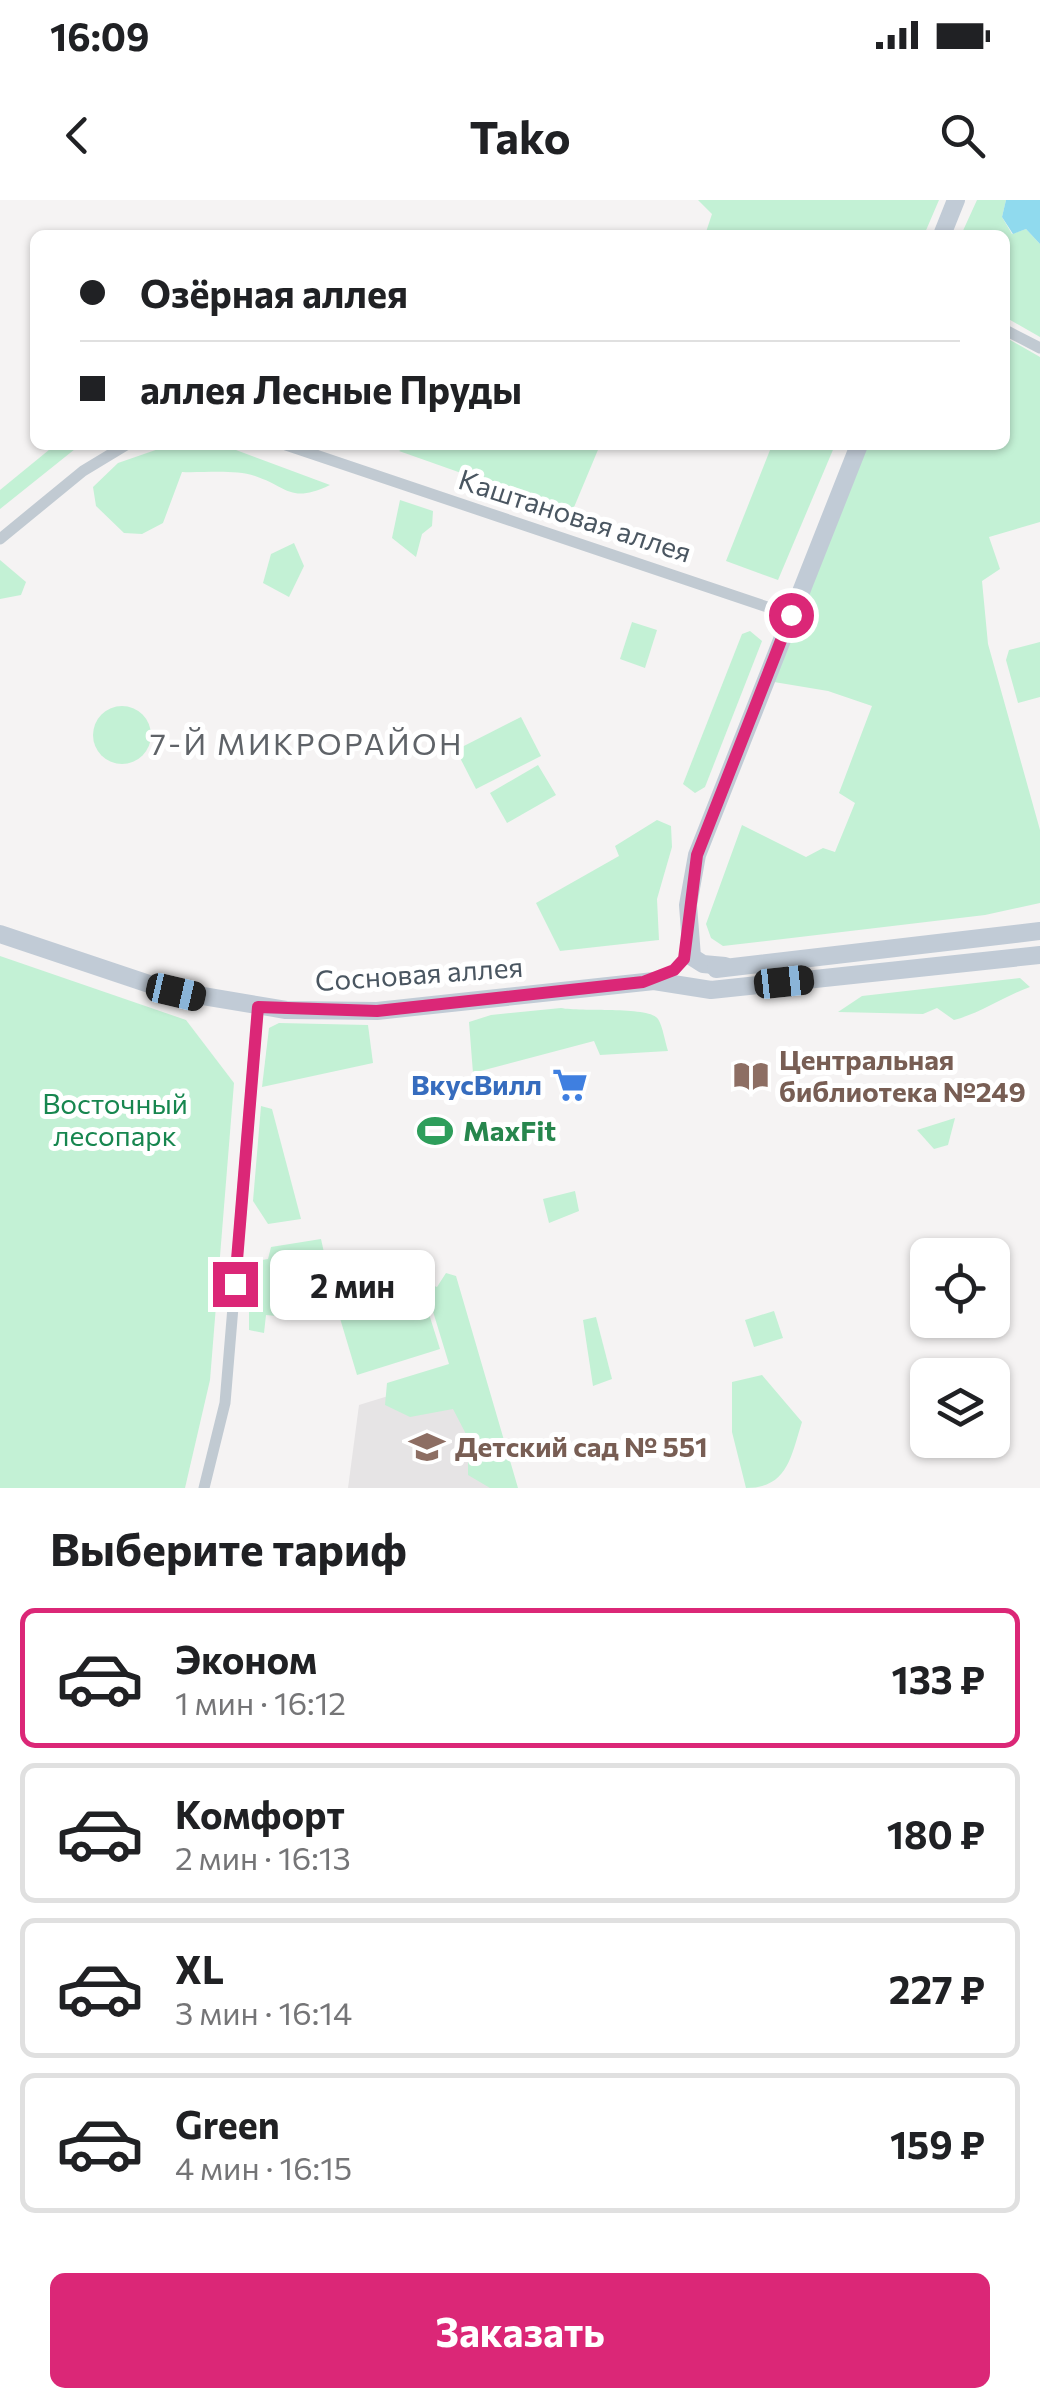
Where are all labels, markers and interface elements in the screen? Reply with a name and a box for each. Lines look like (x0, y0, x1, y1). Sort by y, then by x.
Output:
text: 16:09 (50, 12, 149, 59)
icon: back (50, 108, 105, 163)
text: Tako (469, 108, 571, 163)
icon: search (935, 108, 990, 163)
text: Озёрная аллея (140, 269, 408, 316)
text: аллея Лесные Пруды (140, 365, 522, 412)
street label: Каштановая аллея (455, 461, 696, 569)
route start (769, 593, 814, 638)
district label: 7-Й МИКРОРАЙОН (150, 724, 464, 761)
street label: Сосновая аллея (314, 949, 524, 997)
car (753, 964, 815, 1000)
car (143, 971, 209, 1013)
place label: Центральная библиотека №249 (779, 1042, 1026, 1108)
library icon: Центральная библиотека №249 (732, 1057, 770, 1095)
supermarket icon: ВкусВилл (551, 1066, 589, 1104)
place label: ВкусВилл (411, 1067, 542, 1101)
park label: Восточный лесопарк (42, 1086, 188, 1152)
sports icon: MaxFit (416, 1112, 454, 1150)
place label: MaxFit (463, 1113, 556, 1147)
map controls (910, 1238, 1010, 1458)
button: locate (910, 1238, 1010, 1338)
callout: 2 мин (270, 1249, 435, 1319)
route end (213, 1262, 258, 1307)
text: 2 мин (310, 1265, 395, 1305)
button: layers (910, 1358, 1010, 1458)
school or university icon: Детский сад № 551 (408, 1428, 446, 1466)
place label: Детский сад № 551 (455, 1429, 708, 1463)
text: Выберите тариф (50, 1520, 407, 1575)
icon: car (55, 1633, 145, 1723)
text: Эконом (175, 1635, 317, 1682)
text: 133 ₽ (891, 1655, 985, 1702)
text: 1 мин · 16:12 (175, 1682, 346, 1722)
icon: car (55, 1788, 145, 1878)
text: Комфорт (175, 1790, 345, 1837)
text: 180 ₽ (887, 1810, 985, 1857)
text: 2 мин · 16:13 (175, 1837, 351, 1877)
icon: car (55, 1943, 145, 2033)
text: XL (175, 1945, 224, 1992)
text: 227 ₽ (889, 1965, 985, 2012)
text: 3 мин · 16:14 (175, 1992, 352, 2032)
icon: car (55, 2098, 145, 2188)
text: Green (175, 2100, 280, 2147)
text: 159 ₽ (890, 2120, 985, 2167)
text: 4 мин · 16:15 (175, 2147, 352, 2187)
button: Заказать (50, 2273, 990, 2388)

